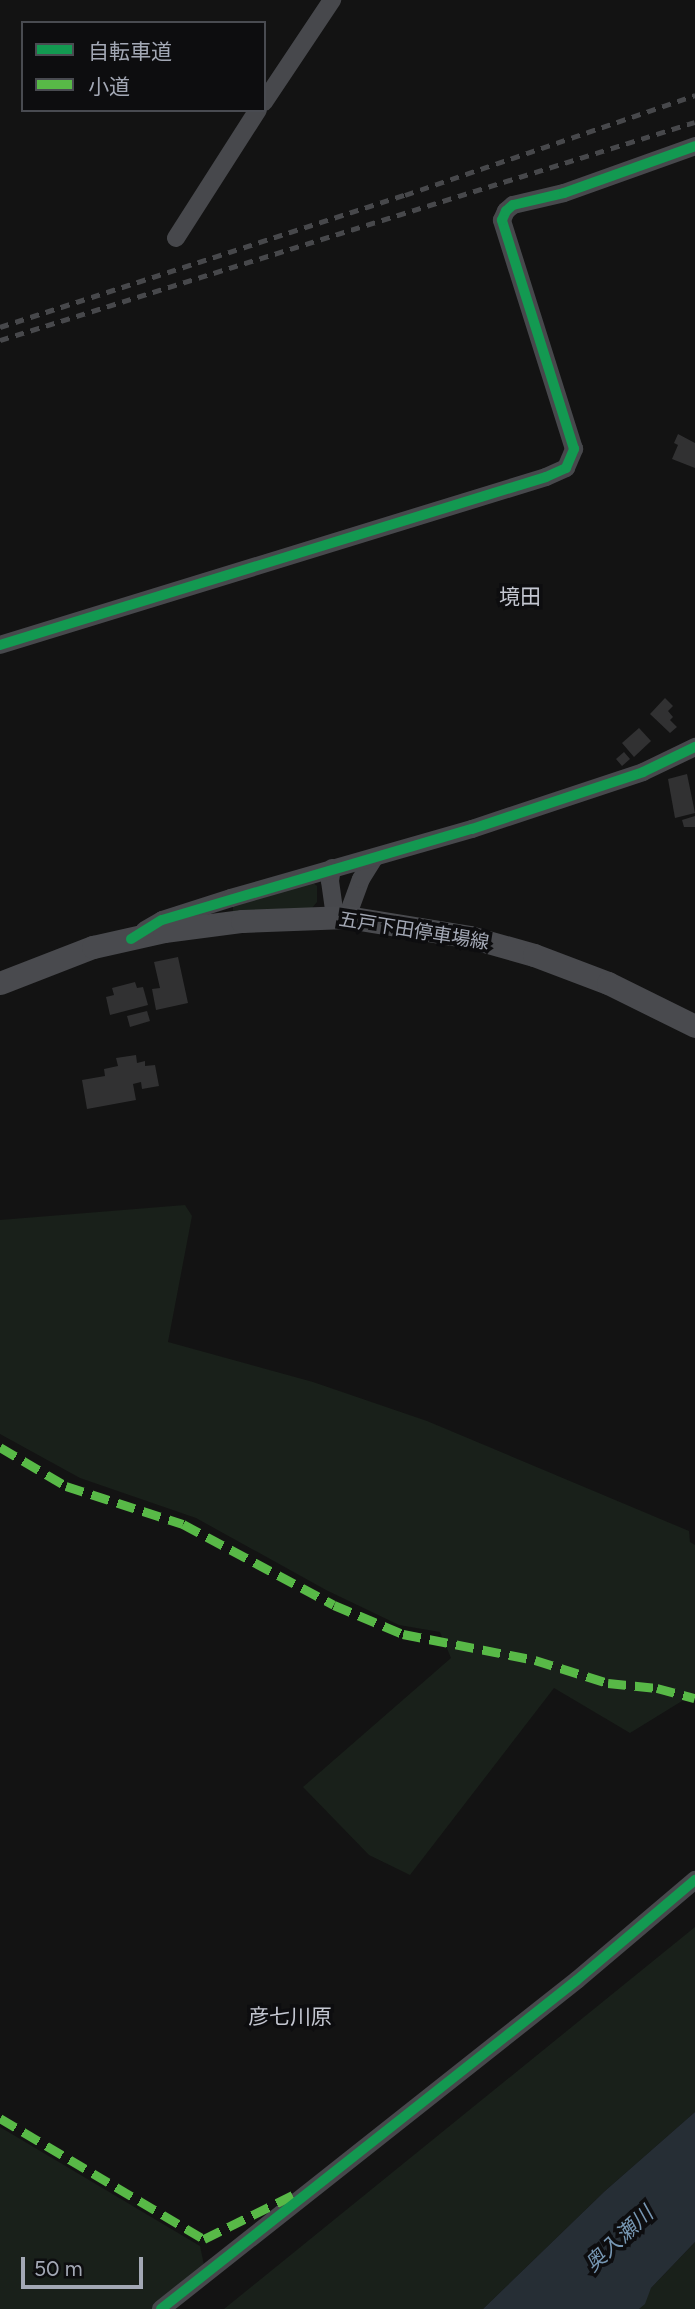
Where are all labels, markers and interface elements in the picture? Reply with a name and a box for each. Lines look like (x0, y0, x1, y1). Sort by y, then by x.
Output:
legend (21, 21, 266, 112)
text: 自転車道 (88, 39, 172, 64)
text: 小道 (88, 74, 130, 99)
district label: 境田 (499, 584, 541, 610)
street label: 五戸下田停車場線 (337, 908, 491, 954)
district label: 彦七川原 (248, 2004, 332, 2030)
water label: 奥入瀬川 (580, 2201, 658, 2277)
scale bar (24, 2242, 147, 2286)
text: 50 m (34, 2256, 83, 2281)

